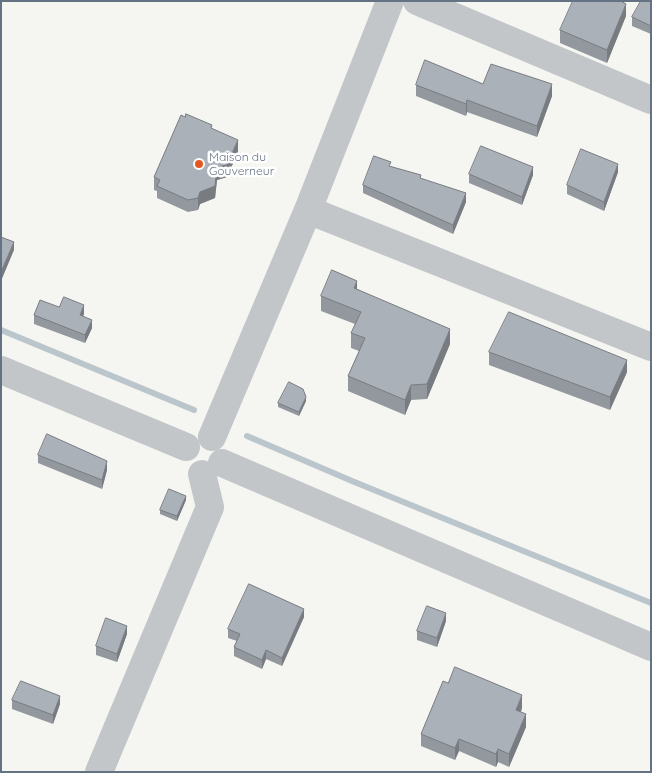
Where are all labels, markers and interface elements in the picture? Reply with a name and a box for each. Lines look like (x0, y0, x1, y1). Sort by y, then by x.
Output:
place label: Maison du Gouverneur (209, 150, 274, 178)
marker: Maison du Gouverneur (193, 158, 205, 170)

